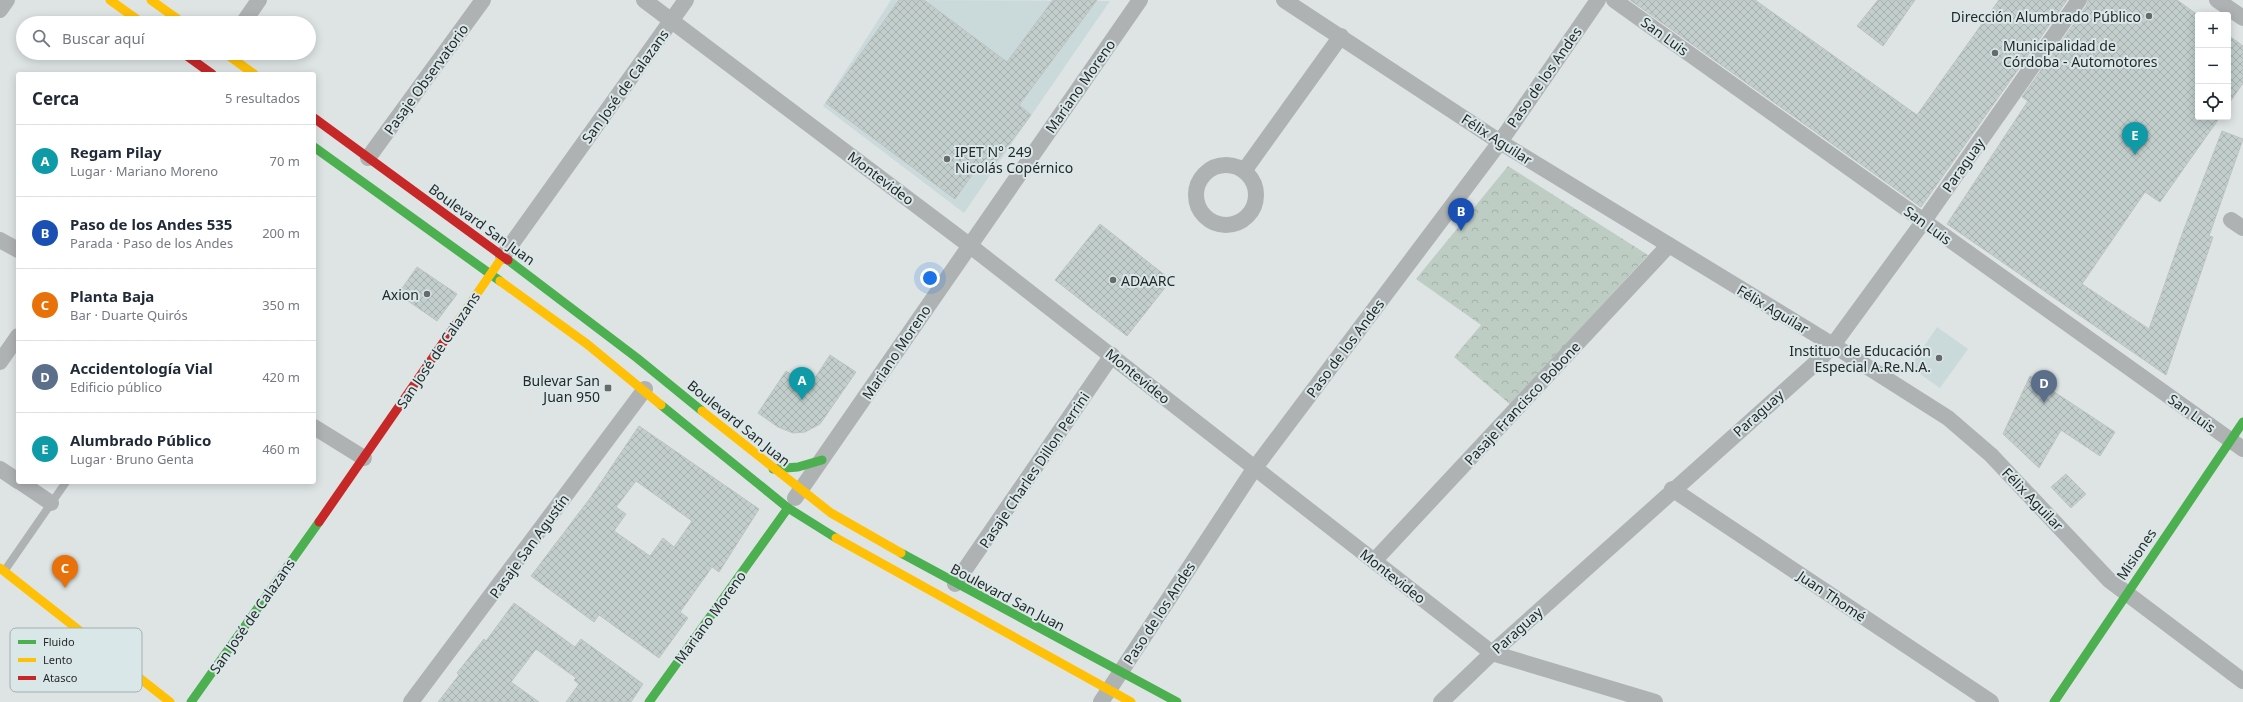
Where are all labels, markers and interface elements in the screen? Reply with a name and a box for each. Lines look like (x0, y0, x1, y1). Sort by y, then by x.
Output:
place label: Dirección Alumbrado Público (1951, 7, 2141, 26)
marker: Dirección Alumbrado Público (2144, 11, 2154, 21)
street label: San Luis (1638, 12, 1693, 60)
map controls (2195, 12, 2231, 120)
button: + (2195, 12, 2231, 48)
search box (16, 16, 316, 60)
street label: Pasaje Observatorio (379, 20, 473, 138)
street label: Paso de los Andes (1502, 23, 1586, 131)
street label: San José de Calazans (577, 25, 673, 147)
icon: search (30, 27, 52, 49)
text: Buscar aquí (62, 28, 145, 48)
street label: Mariano Moreno (1041, 35, 1119, 137)
place label: Municipalidad de Córdoba - Automotores (2003, 36, 2158, 71)
marker: Municipalidad de Córdoba - Automotores (1990, 48, 2000, 58)
button: − (2195, 48, 2231, 84)
button: locate (2195, 84, 2231, 120)
text: Cerca (32, 87, 79, 110)
text: 5 resultados (225, 89, 300, 107)
street label: Félix Aguilar (1458, 109, 1536, 169)
pin: E (2122, 122, 2148, 155)
street label: Paraguay (1937, 133, 1989, 196)
text: Regam Pilay (70, 142, 162, 162)
place label: IPET N° 249 Nicolás Copérnico (955, 142, 1073, 177)
street label: Montevideo (844, 147, 918, 209)
text: A (41, 152, 50, 170)
text: 70 m (270, 152, 300, 170)
marker: IPET N° 249 Nicolás Copérnico (942, 154, 952, 164)
text: Lugar · Mariano Moreno (70, 162, 218, 180)
street label: Boulevard San Juan (425, 179, 539, 269)
pin: B (1448, 198, 1474, 231)
street label: San Luis (1901, 201, 1956, 249)
text: Paso de los Andes 535 (70, 214, 232, 234)
text: B (41, 224, 49, 242)
text: 200 m (262, 224, 300, 242)
text: Parada · Paso de los Andes (70, 234, 233, 252)
your location (920, 268, 940, 288)
place label: ADAARC (1121, 271, 1175, 290)
marker: ADAARC (1108, 275, 1118, 285)
street label: Félix Aguilar (1734, 280, 1813, 338)
place label: Axion (382, 285, 419, 304)
text: Planta Baja (70, 286, 154, 306)
street label: San José de Calazans (392, 288, 484, 412)
marker: Axion (422, 289, 432, 299)
street label: Paso de los Andes (1302, 295, 1388, 401)
text: C (41, 296, 49, 314)
text: 350 m (262, 296, 300, 314)
street label: Mariano Moreno (857, 301, 935, 403)
text: Bar · Duarte Quirós (70, 306, 188, 324)
street label: Pasaje Francisco Bobone (1460, 337, 1584, 469)
place label: Instituo de Educación Especial A.Re.N.A. (1789, 341, 1931, 376)
street label: Montevideo (1102, 344, 1174, 408)
marker: Instituo de Educación Especial A.Re.N.A. (1934, 353, 1944, 363)
text: Accidentología Vial (70, 358, 213, 378)
pin: A (789, 367, 815, 400)
text: D (40, 368, 50, 386)
text: 420 m (262, 368, 300, 386)
pin: D (2031, 370, 2057, 403)
place label: Bulevar San Juan 950 (522, 371, 600, 406)
street label: Boulevard San Juan (684, 376, 794, 470)
text: Edificio público (70, 378, 162, 396)
marker: Bulevar San Juan 950 (603, 383, 613, 393)
street label: Paraguay (1729, 385, 1788, 441)
street label: Pasaje Charles Dillon Perrini (974, 388, 1094, 552)
street label: San Luis (2165, 389, 2220, 437)
text: Alumbrado Público (70, 430, 211, 450)
text: E (41, 440, 49, 458)
text: 460 m (262, 440, 300, 458)
text: Lugar · Bruno Genta (70, 450, 194, 468)
street label: Félix Aguilar (1998, 463, 2068, 535)
street label: Pasaje San Agustín (485, 490, 573, 602)
street label: Misiones (2112, 524, 2160, 584)
street label: Montevideo (1356, 544, 1430, 608)
street label: San José de Calazans (205, 554, 299, 677)
pin: C (52, 555, 78, 588)
street label: Paso de los Andes (1119, 558, 1199, 668)
street label: Boulevard San Juan (947, 559, 1069, 635)
street label: Juan Thomé (1792, 565, 1870, 626)
street label: Mariano Moreno (670, 567, 750, 667)
street label: Paraguay (1488, 602, 1547, 658)
legend (10, 628, 142, 692)
text: Fluido (43, 634, 75, 649)
text: Lento (43, 652, 73, 667)
text: Atasco (43, 670, 78, 685)

